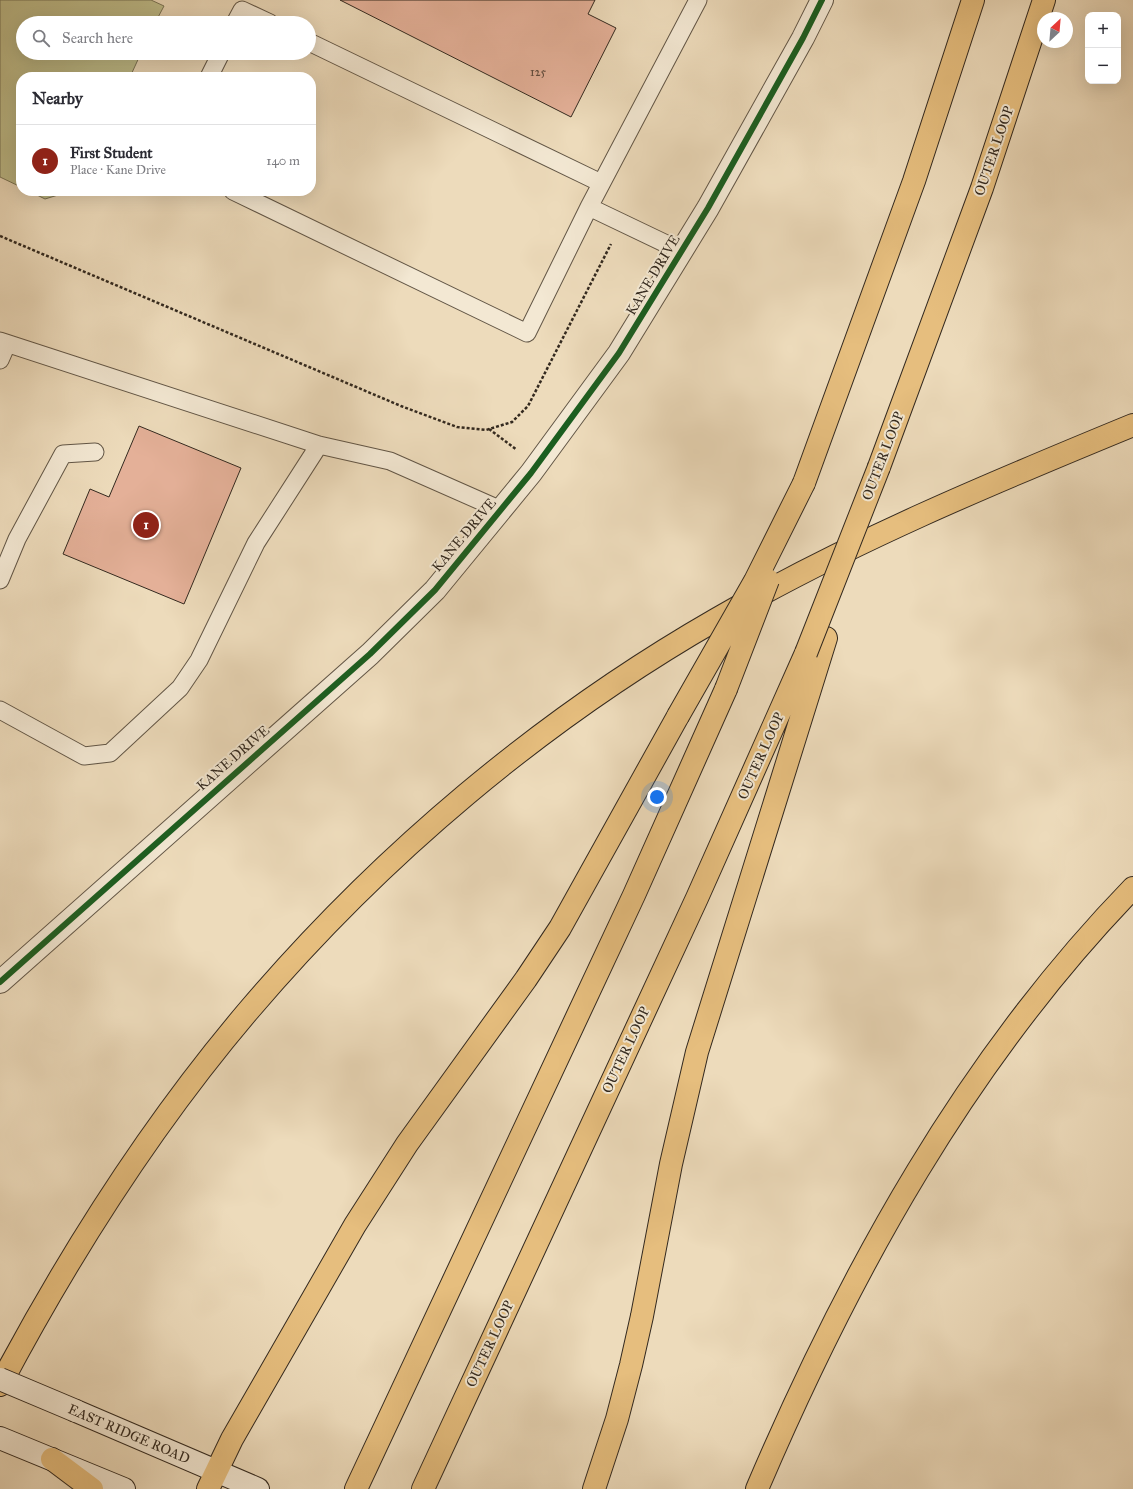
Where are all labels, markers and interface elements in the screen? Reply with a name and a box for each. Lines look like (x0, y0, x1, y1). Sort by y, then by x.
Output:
north arrow (1037, 12, 1073, 48)
map controls (1085, 12, 1121, 84)
button: + (1085, 12, 1121, 48)
search box (16, 16, 316, 60)
icon: search (30, 27, 52, 49)
text: Search here (62, 29, 133, 47)
button: − (1085, 48, 1121, 84)
house number: 125 (530, 65, 546, 79)
text: Nearby (32, 88, 83, 109)
street label: OUTER LOOP (971, 104, 1017, 198)
text: First Student (70, 144, 153, 162)
text: 1 (42, 153, 48, 169)
text: 140 m (266, 153, 300, 169)
text: Place · Kane Drive (70, 162, 166, 178)
street label: KANE DRIVE (622, 232, 684, 318)
street label: OUTER LOOP (858, 409, 908, 503)
street label: KANE DRIVE (428, 495, 500, 575)
pin: 1 (133, 510, 159, 540)
street label: OUTER LOOP (734, 710, 788, 802)
street label: KANE DRIVE (193, 722, 273, 794)
your location (647, 787, 667, 807)
street label: OUTER LOOP (599, 1004, 653, 1096)
street label: OUTER LOOP (463, 1298, 517, 1390)
street label: EAST RIDGE ROAD (65, 1401, 193, 1467)

